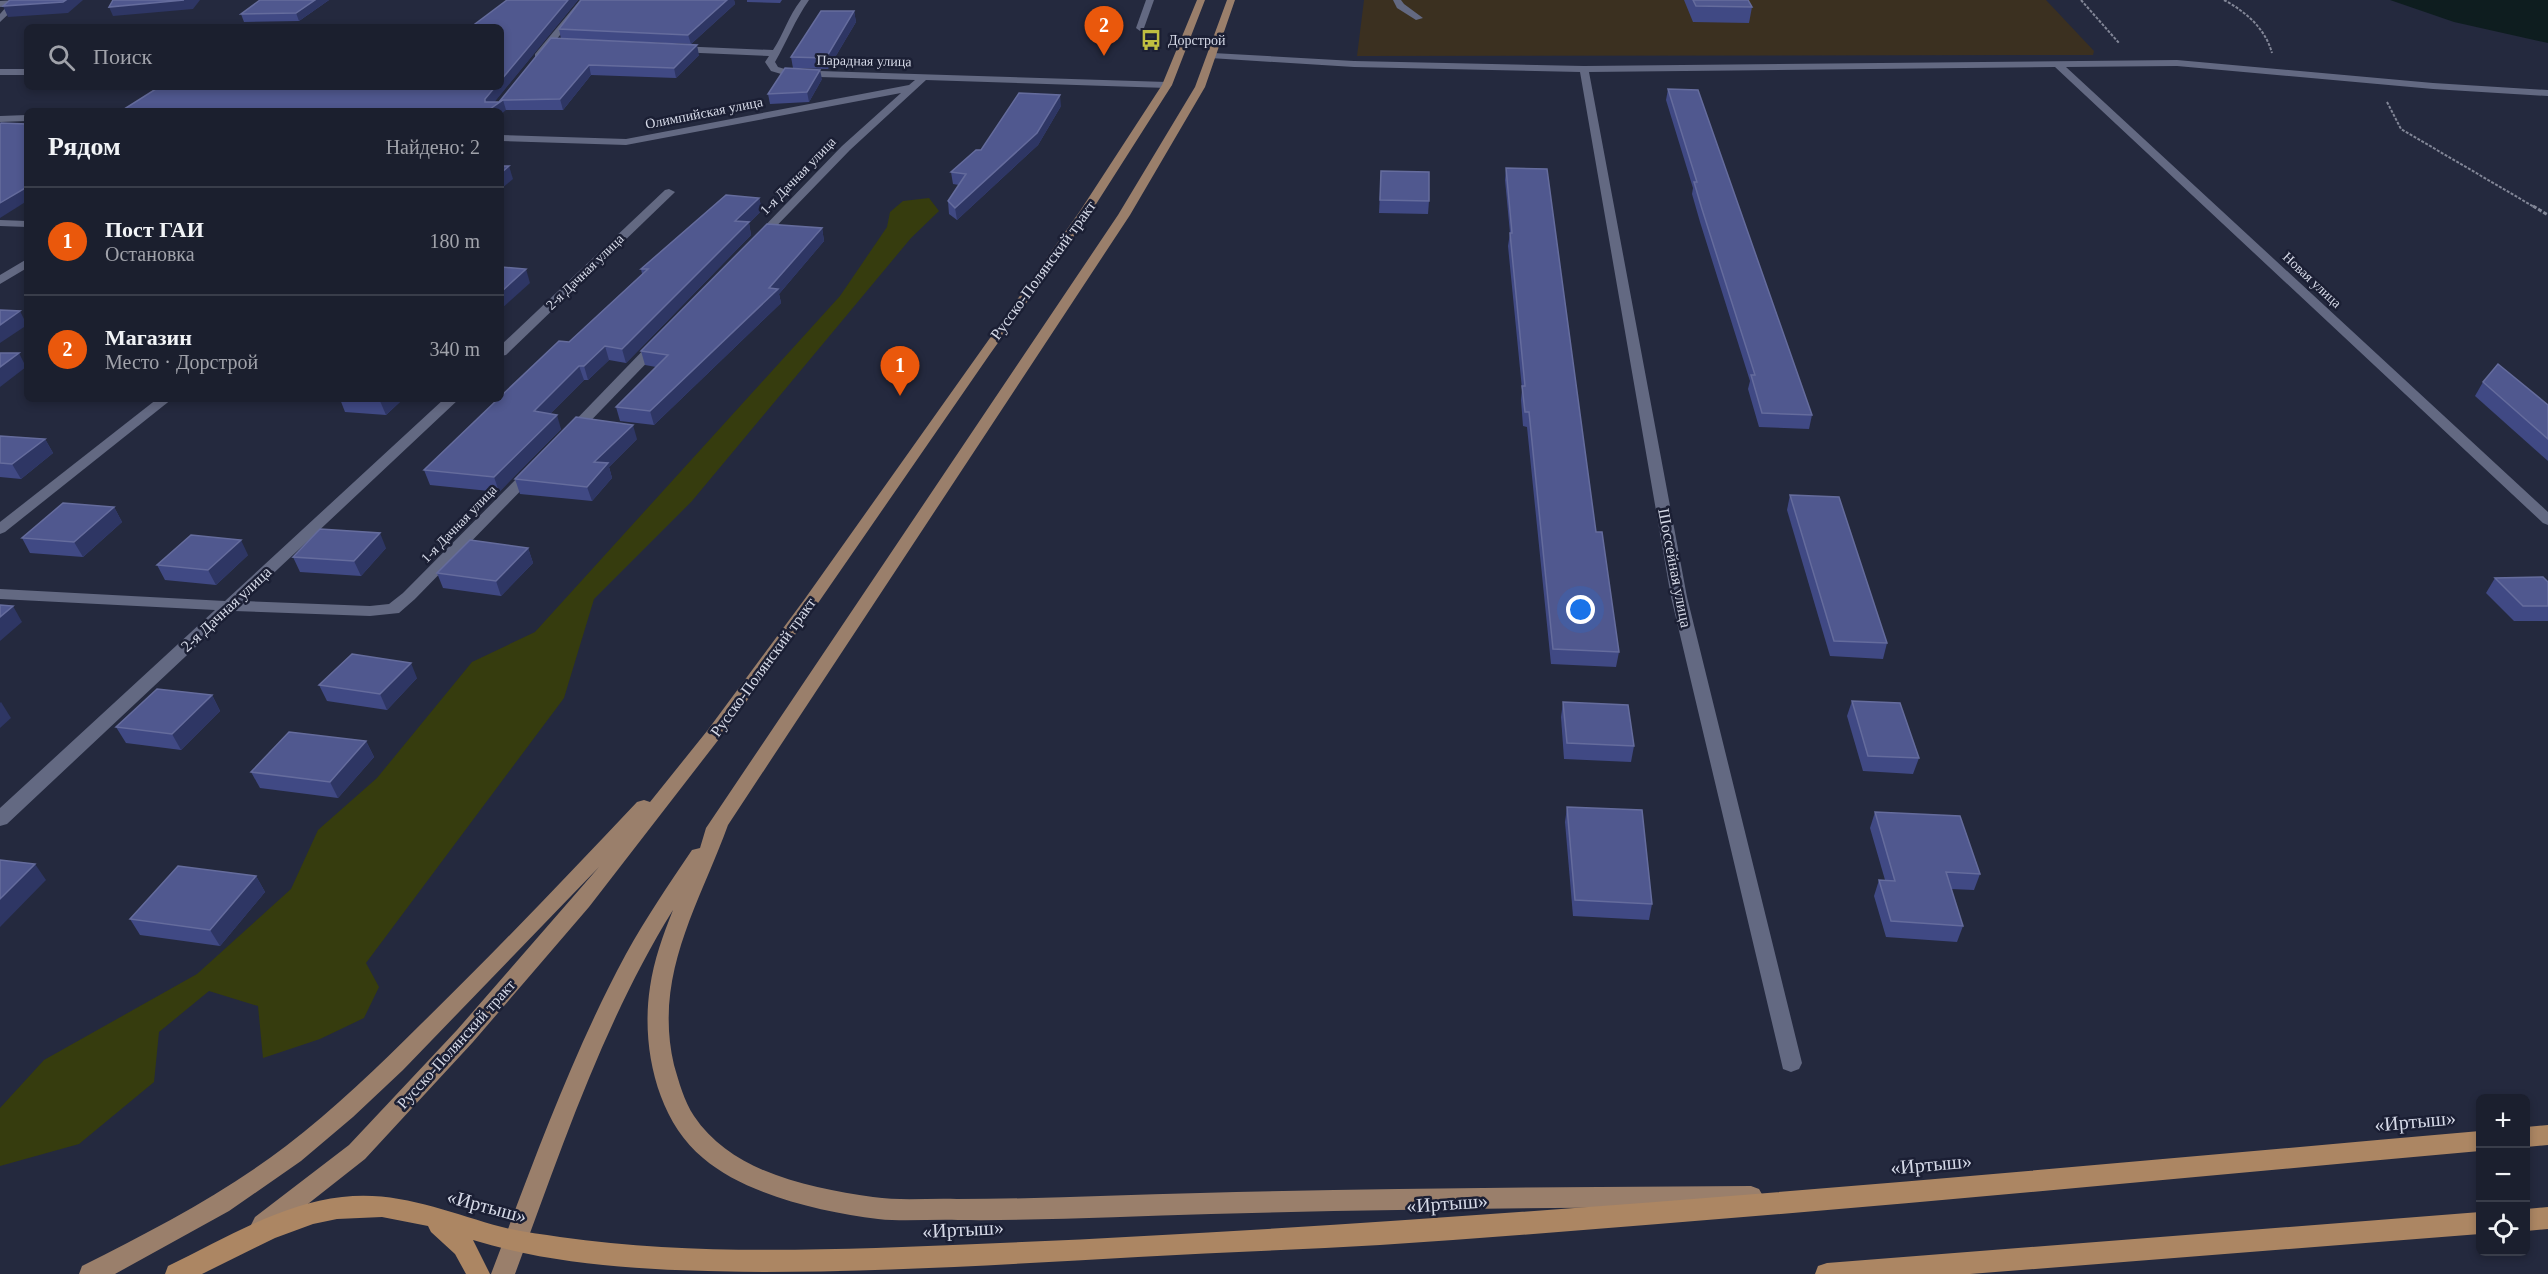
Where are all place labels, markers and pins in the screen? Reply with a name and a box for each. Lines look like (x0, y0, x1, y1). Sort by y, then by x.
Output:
pin: 2 (1084, 7, 1124, 56)
bus stop icon: Дорстрой (1139, 28, 1163, 52)
place label: Дорстрой (1168, 33, 1226, 48)
pin: 1 (880, 346, 920, 396)

